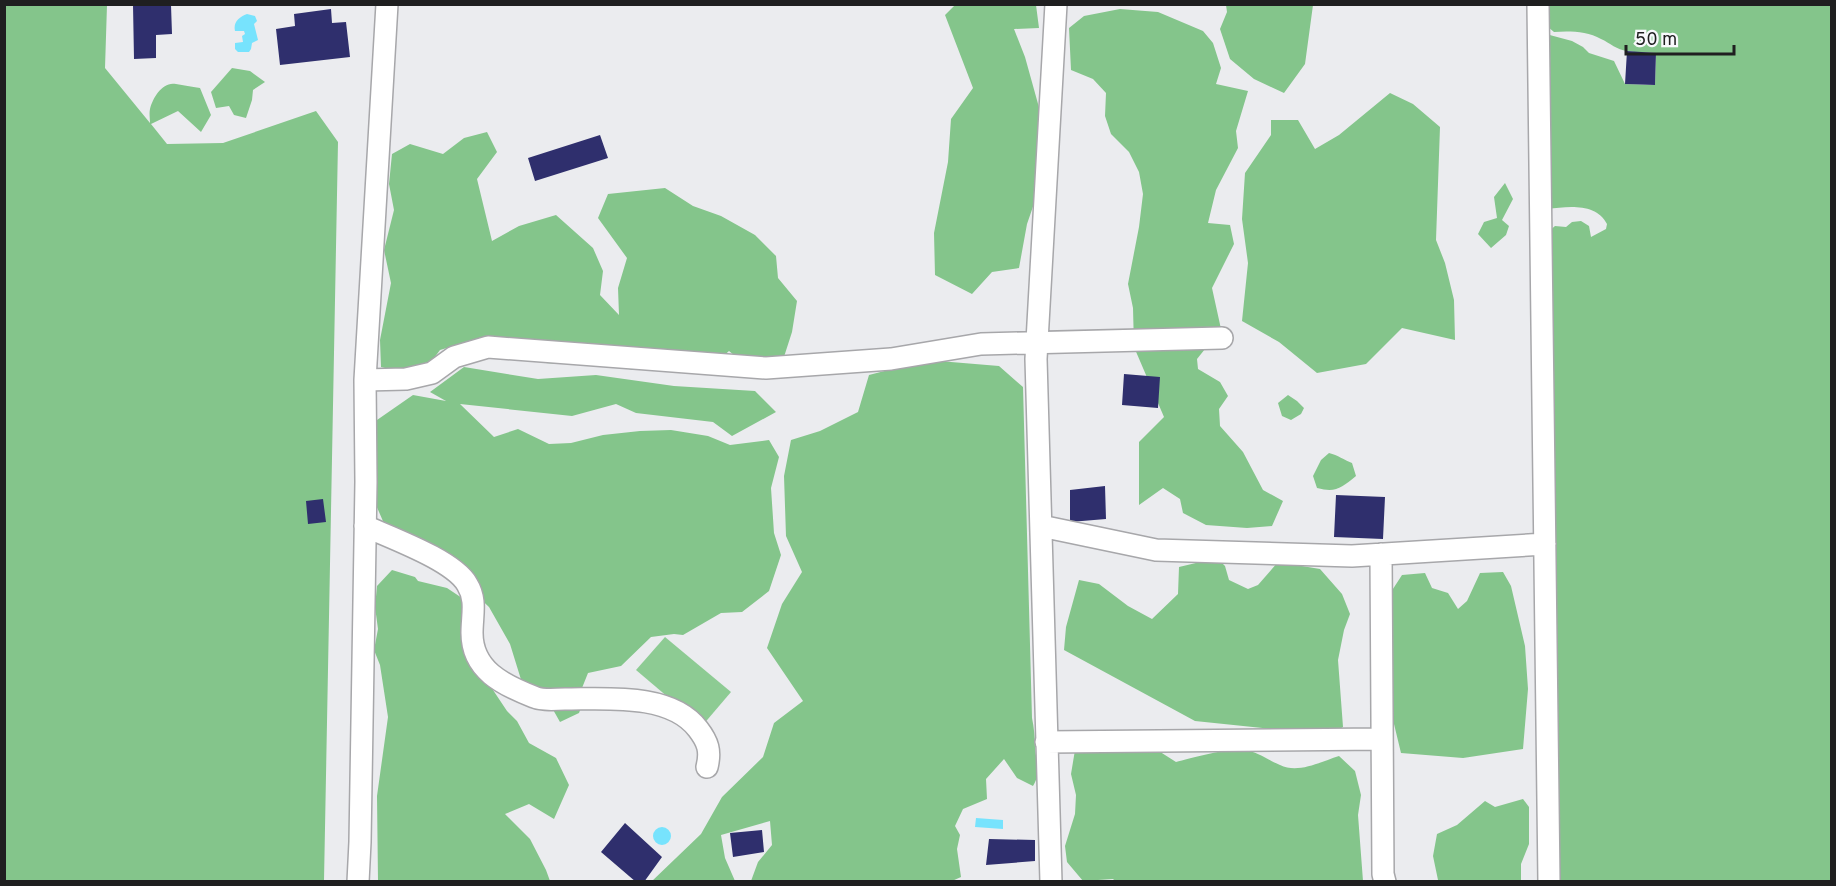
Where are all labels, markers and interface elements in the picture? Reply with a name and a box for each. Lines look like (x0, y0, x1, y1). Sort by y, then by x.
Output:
scale bar (1626, 18, 1734, 56)
text: 50 m (1635, 29, 1677, 52)

